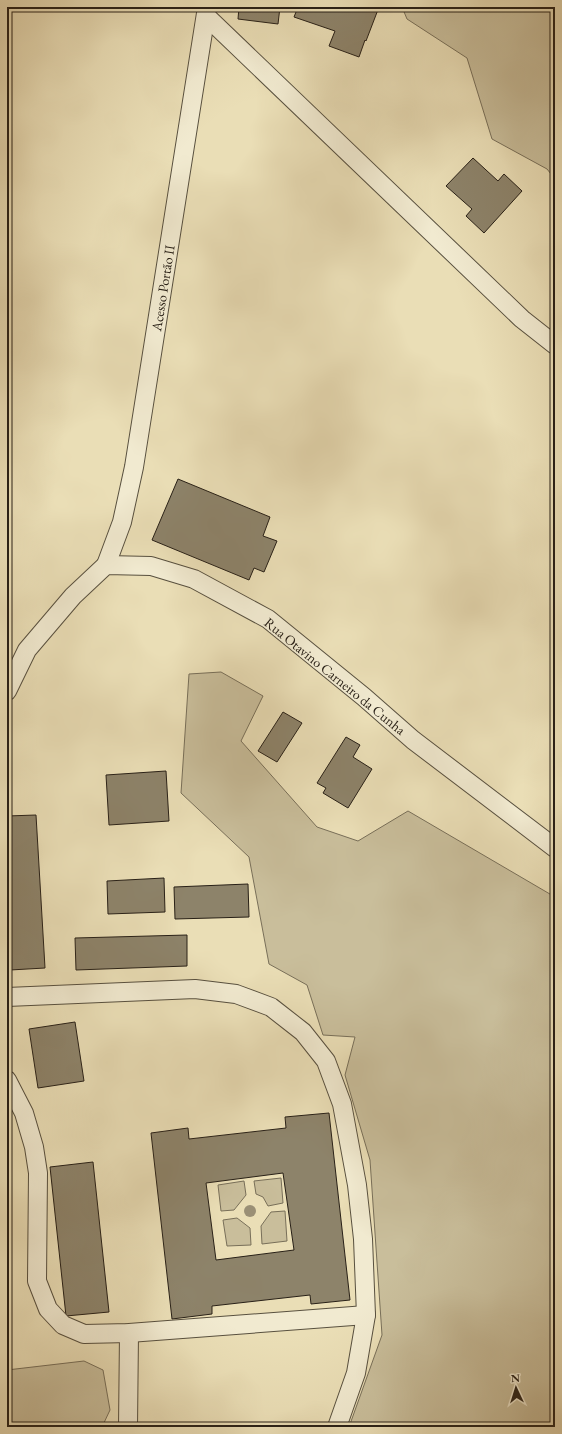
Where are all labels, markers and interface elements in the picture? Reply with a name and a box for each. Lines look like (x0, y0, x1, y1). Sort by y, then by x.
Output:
street label: Acesso Portão II (147, 243, 179, 333)
street label: Rua Otavino Carneiro da Cunha (261, 613, 410, 739)
north arrow (496, 1368, 536, 1408)
text: N (510, 1371, 520, 1385)

